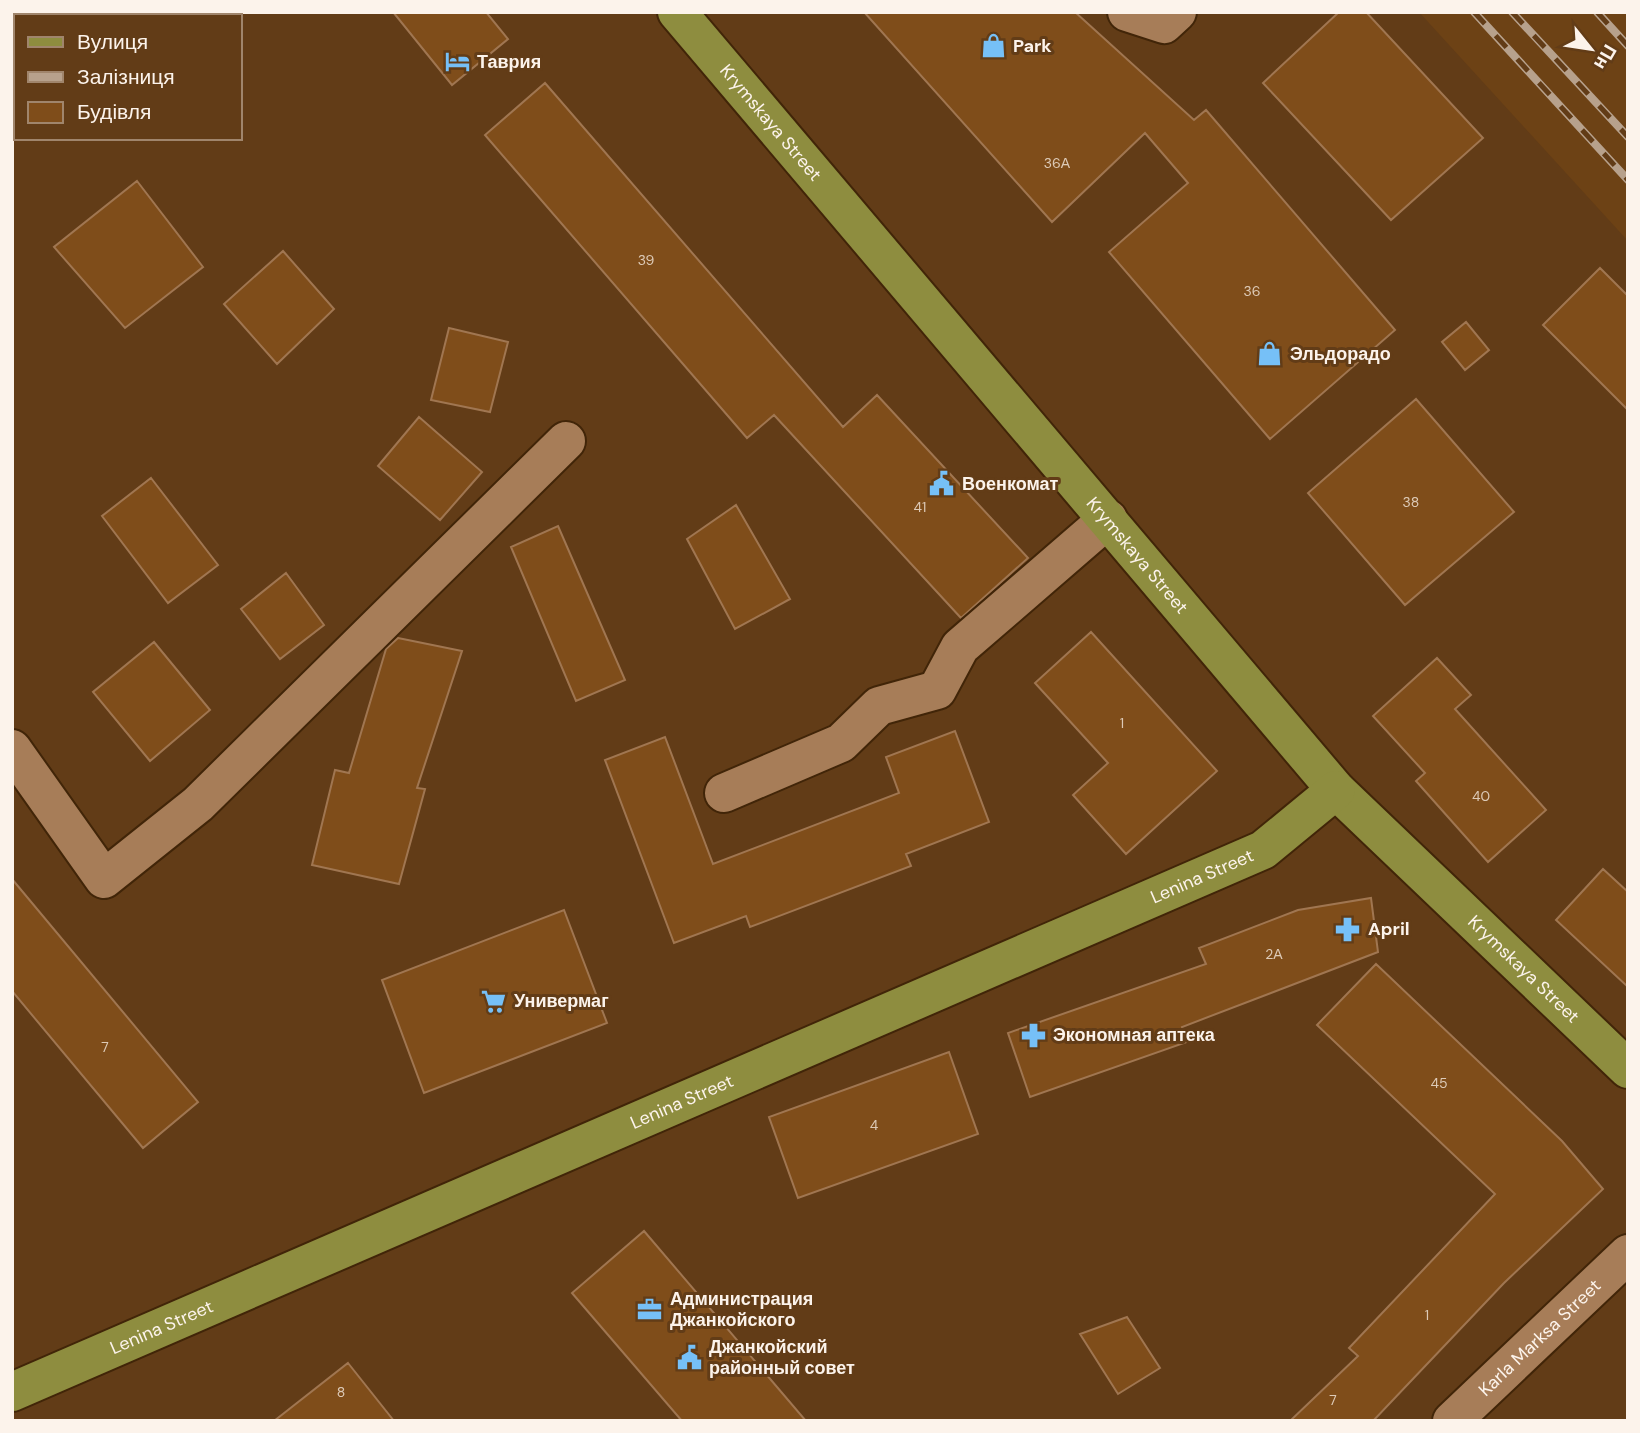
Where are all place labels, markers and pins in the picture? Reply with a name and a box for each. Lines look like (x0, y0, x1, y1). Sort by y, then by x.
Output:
shop icon: Park (979, 32, 1007, 60)
place label: Park (1013, 34, 1052, 58)
hotel icon: Таврия (443, 48, 471, 76)
place label: Таврия (477, 50, 541, 74)
shop icon: Эльдорадо (1256, 340, 1284, 368)
place label: Эльдорадо (1290, 342, 1391, 366)
public building icon: Военкомат (928, 470, 956, 498)
place label: Военкомат (962, 472, 1058, 496)
pharmacy icon: April (1334, 915, 1362, 943)
place label: April (1368, 917, 1410, 941)
supermarket icon: Универмаг (480, 987, 508, 1015)
place label: Универмаг (514, 989, 609, 1013)
pharmacy icon: Экономная аптека (1019, 1021, 1047, 1049)
place label: Экономная аптека (1053, 1023, 1216, 1047)
place label: Администрация Джанкойского (670, 1287, 813, 1332)
office icon: Администрация Джанкойского (636, 1295, 664, 1323)
place label: Джанкойский районный совет (709, 1335, 855, 1380)
public building icon: Джанкойский районный совет (675, 1343, 703, 1371)

